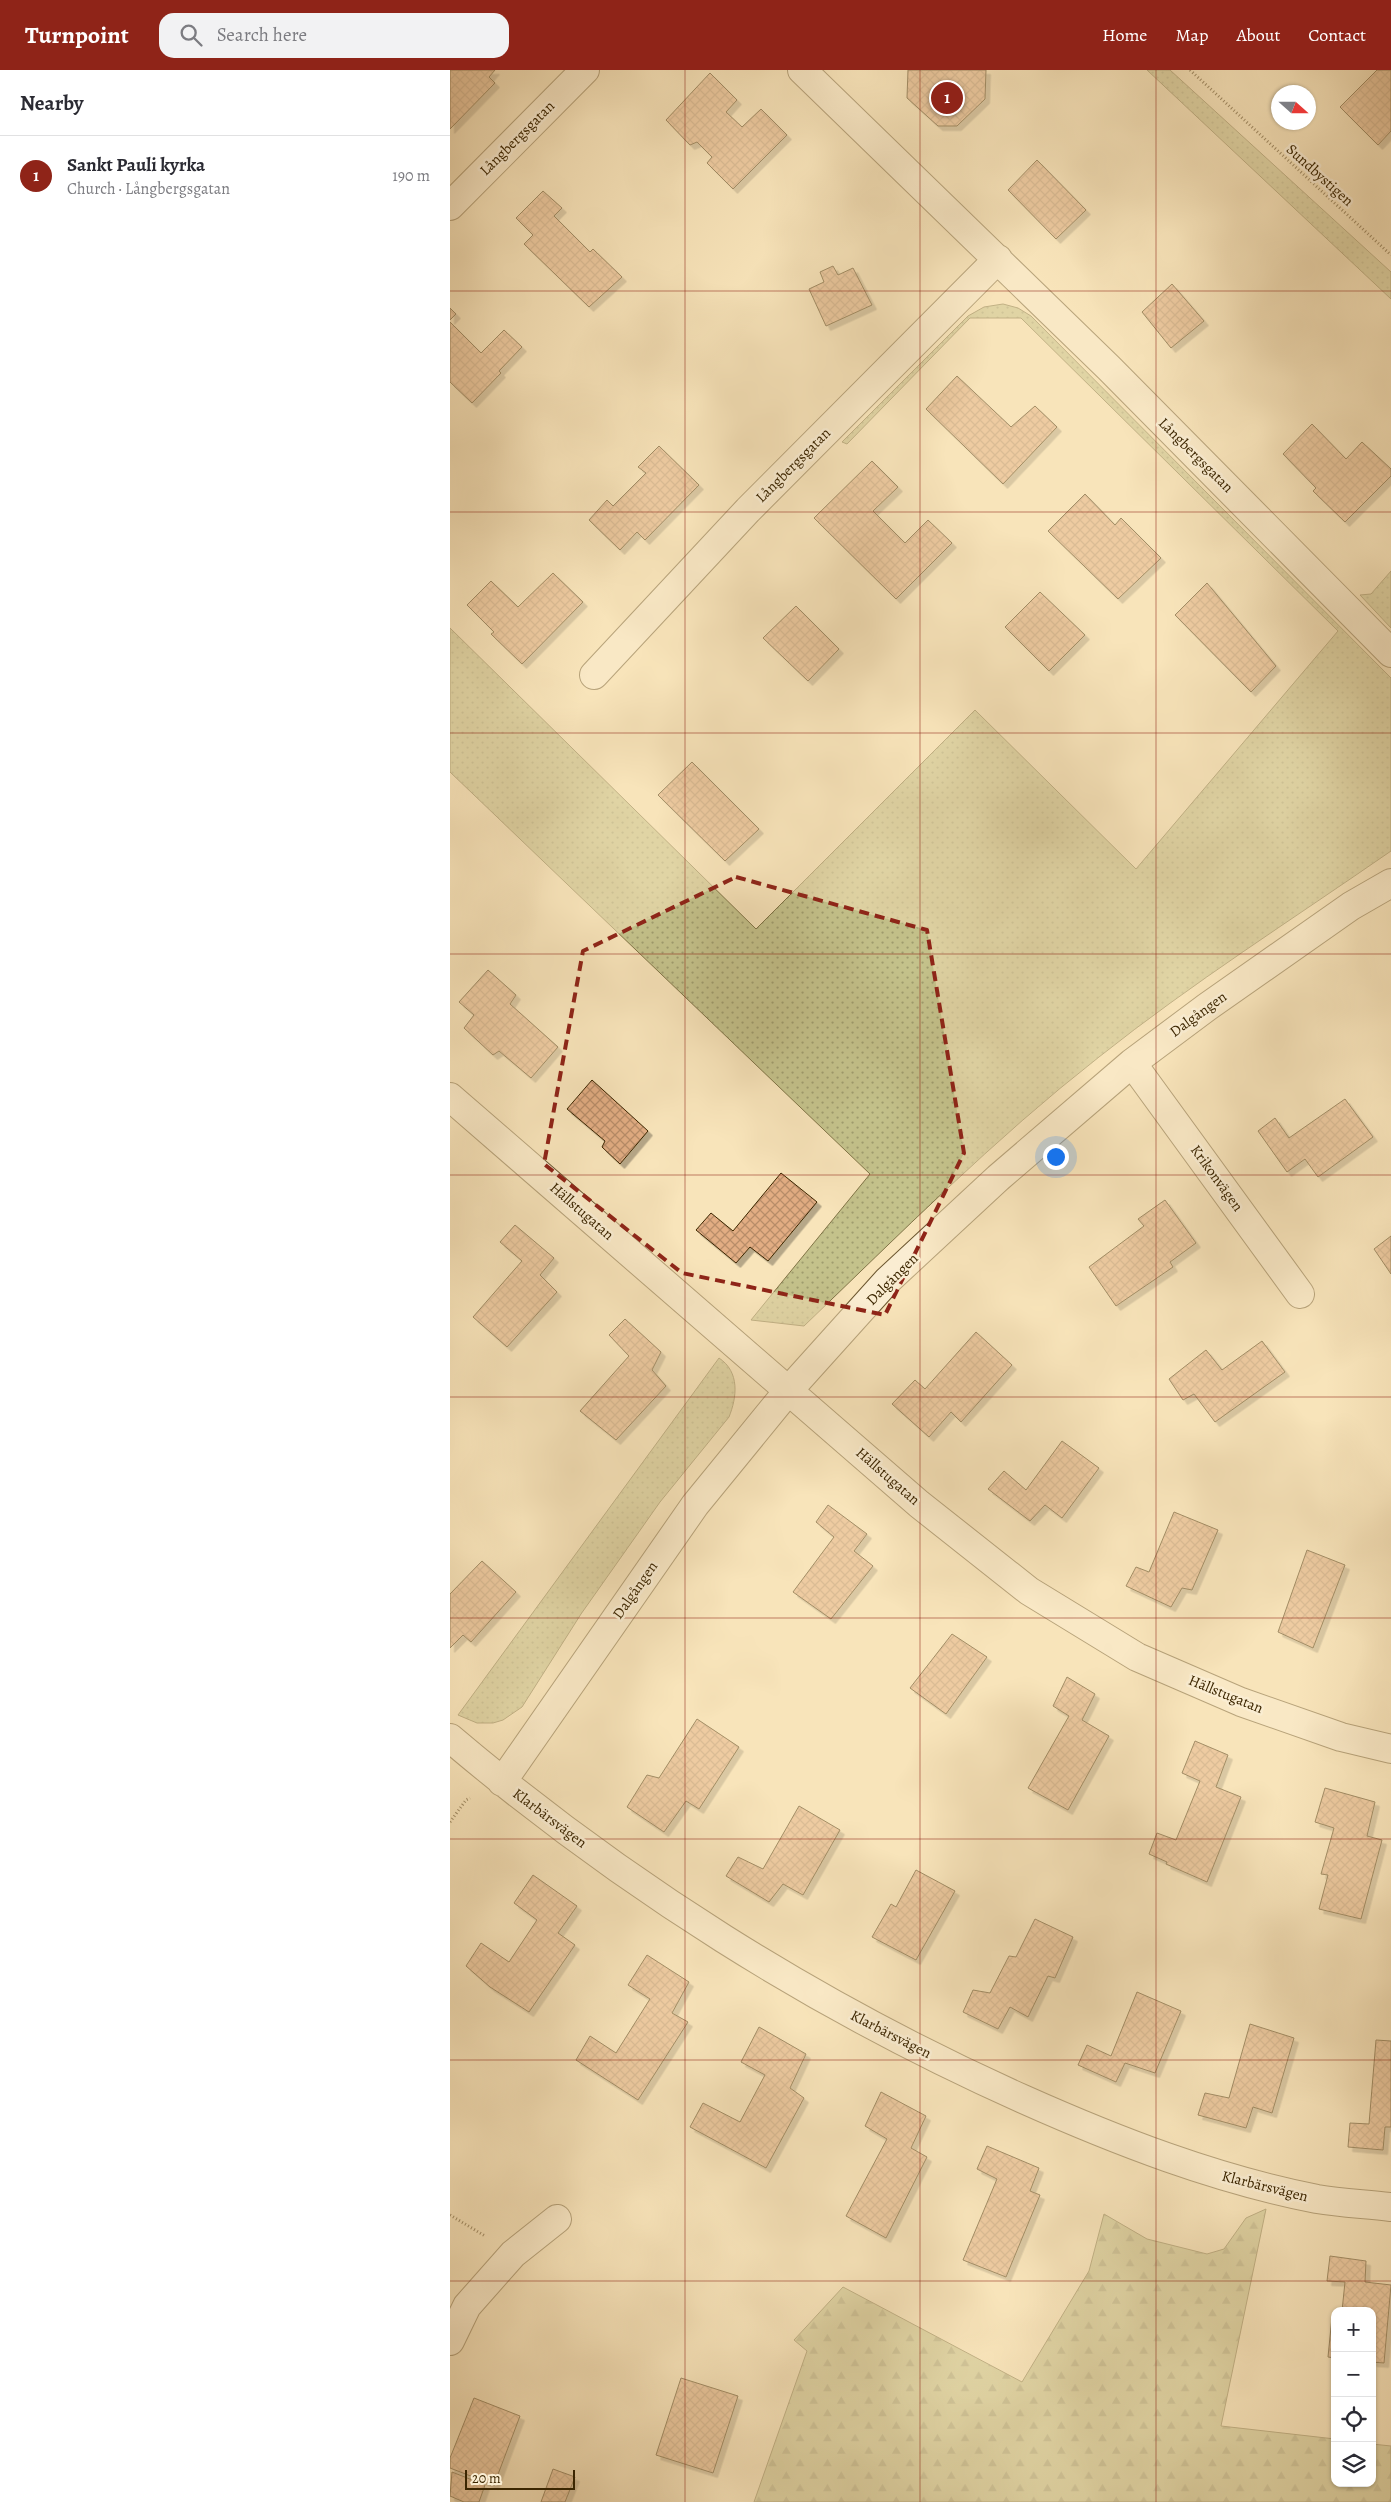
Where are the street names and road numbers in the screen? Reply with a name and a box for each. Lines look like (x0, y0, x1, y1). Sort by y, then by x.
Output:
street label: Långbergsgatan (475, 96, 559, 180)
street label: Sundbystigen (1282, 139, 1358, 211)
street label: Långbergsgatan (1154, 413, 1238, 497)
street label: Långbergsgatan (751, 423, 835, 507)
street label: Dalgången (1165, 986, 1231, 1042)
street label: Krikonvägen (1186, 1141, 1248, 1215)
street label: Hällstugatan (546, 1178, 618, 1244)
street label: Dalgången (862, 1249, 922, 1309)
street label: Hällstugatan (852, 1443, 924, 1509)
street label: Dalgången (608, 1557, 662, 1623)
street label: Hällstugatan (1186, 1670, 1266, 1718)
street label: Klarbärsvägen (509, 1784, 591, 1852)
street label: Klarbärsvägen (847, 2005, 935, 2063)
street label: Klarbärsvägen (1220, 2166, 1310, 2206)

